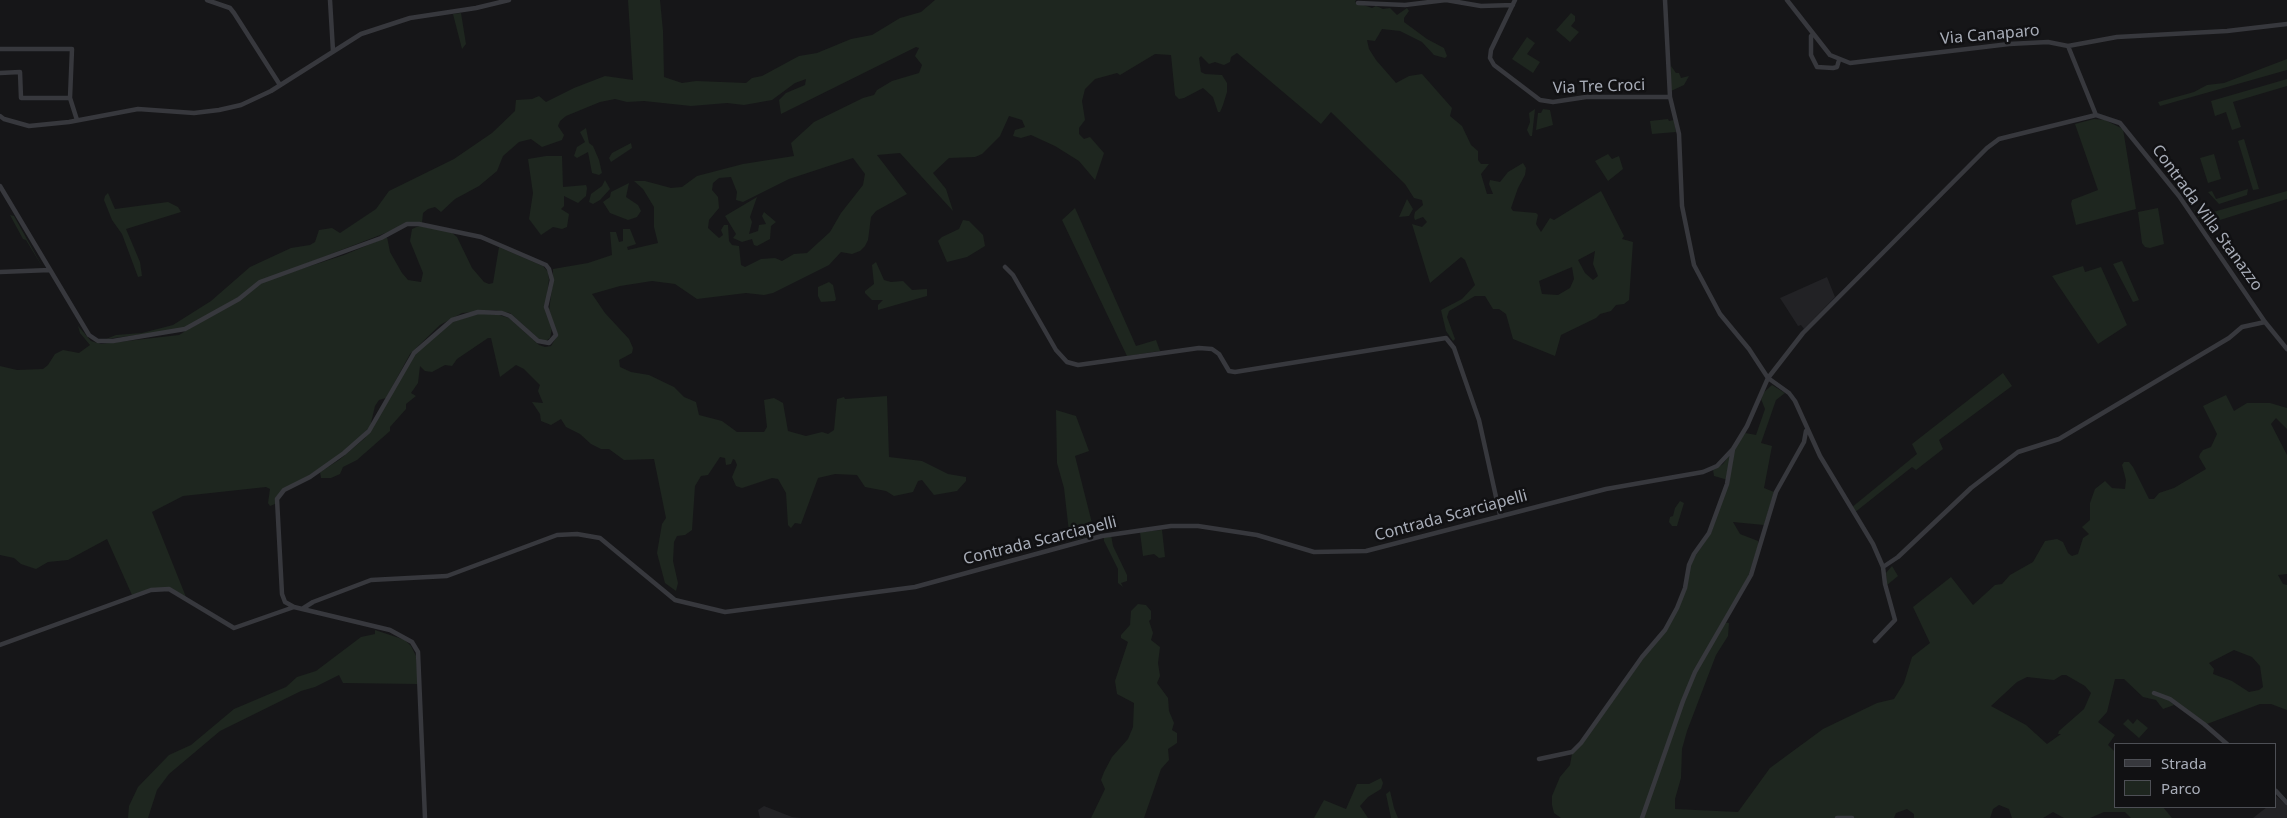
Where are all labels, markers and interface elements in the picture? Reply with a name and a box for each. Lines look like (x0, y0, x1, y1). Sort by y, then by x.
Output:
street label: Via Canaparo (1940, 21, 2040, 49)
street label: Via Tre Croci (1553, 76, 1645, 98)
street label: Contrada Villa Stanazzo (2148, 141, 2266, 295)
street label: Contrada Scarciapelli (1372, 486, 1530, 546)
street label: Contrada Scarciapelli (961, 513, 1119, 569)
legend (2114, 743, 2277, 808)
text: Strada (2161, 753, 2207, 773)
text: Parco (2161, 778, 2201, 798)

